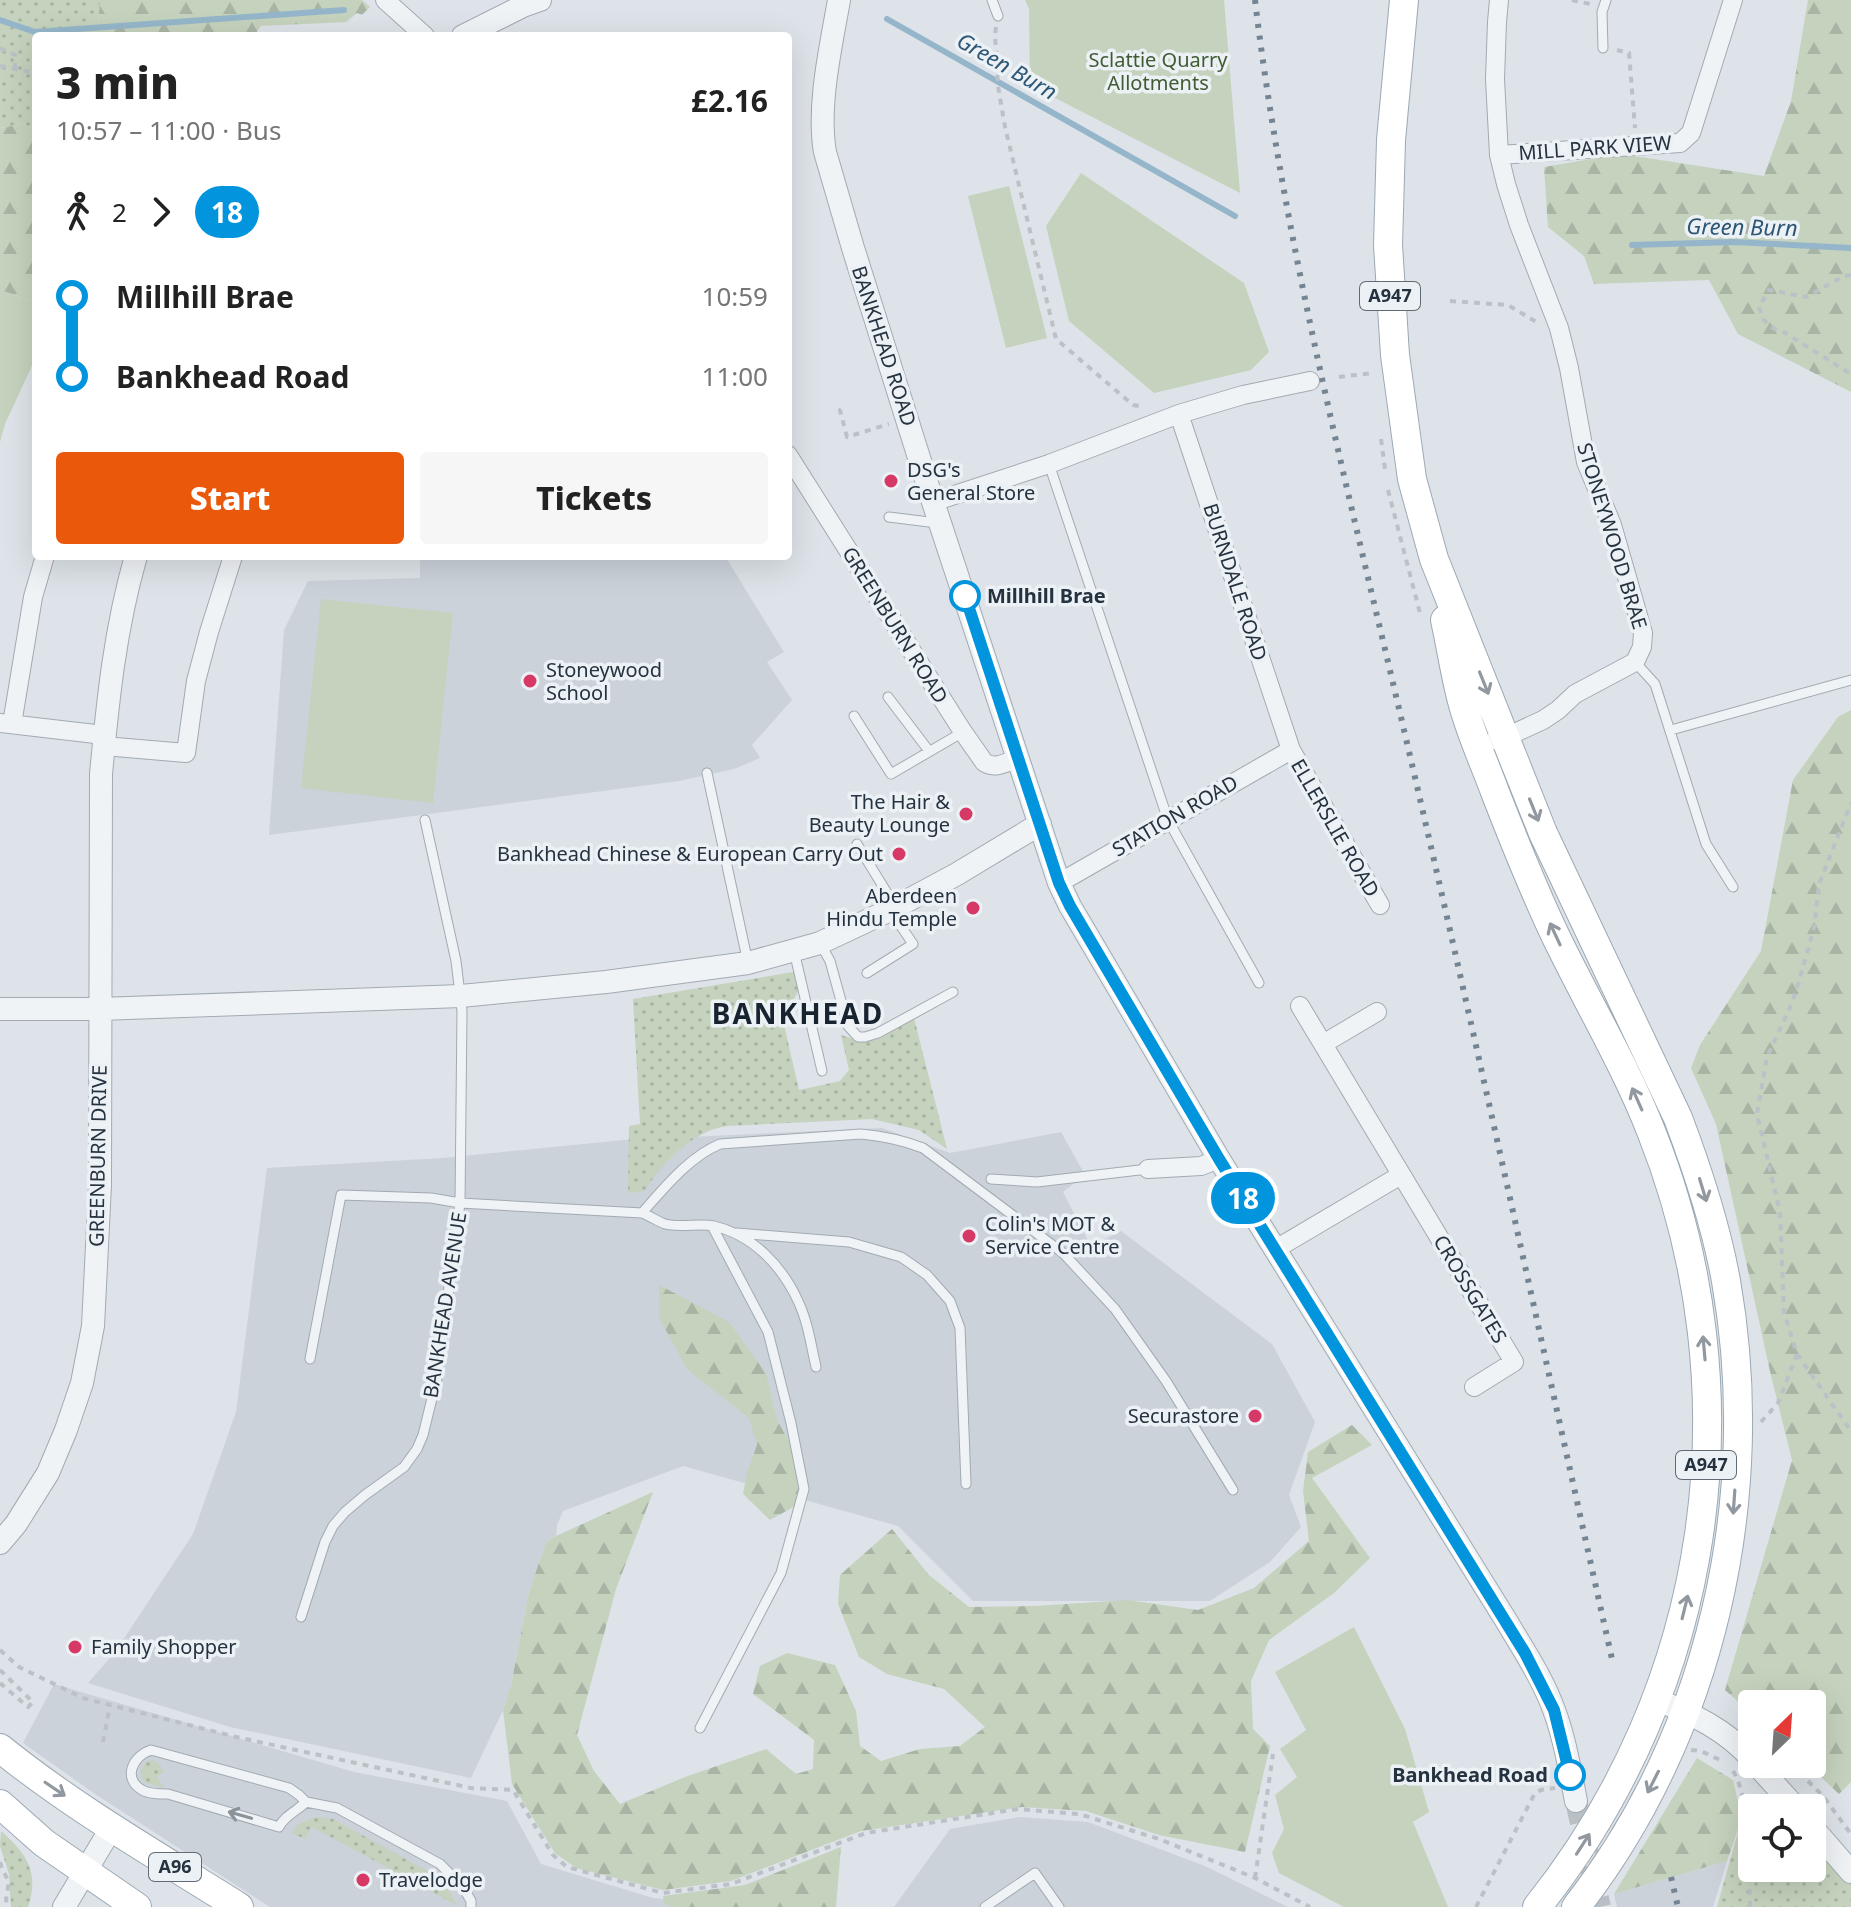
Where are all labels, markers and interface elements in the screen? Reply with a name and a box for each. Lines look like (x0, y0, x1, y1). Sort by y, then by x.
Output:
water label: Green Burn (952, 24, 1063, 106)
park label: Sclattie Quarry Allotments (1089, 46, 1228, 96)
text: 3 min (56, 52, 179, 112)
text: £2.16 (691, 80, 768, 121)
text: 10:57 – 11:00 · Bus (56, 112, 281, 148)
street label: MILL PARK VIEW (1517, 129, 1673, 166)
icon: walk (56, 190, 100, 234)
icon: forward (139, 190, 183, 234)
text: 18 (211, 193, 243, 231)
text: 2 (112, 194, 127, 230)
water label: Green Burn (1686, 210, 1798, 242)
street label: BANKHEAD ROAD (846, 262, 923, 429)
text: Millhill Brae (116, 276, 294, 317)
text: 10:59 (702, 278, 768, 314)
road number: A947 (1360, 282, 1420, 310)
text: Bankhead Road (116, 356, 350, 397)
text: 11:00 (702, 358, 768, 394)
street label: STONEYWOOD BRAE (1571, 439, 1654, 632)
button: Start (56, 452, 404, 544)
button: Tickets (420, 452, 768, 544)
place label: DSG's General Store (907, 456, 1035, 506)
marker: DSG's General Store (882, 472, 900, 490)
street label: BURNDALE ROAD (1197, 500, 1274, 664)
street label: GREENBURN ROAD (836, 541, 955, 708)
marker: Millhill Brae (950, 581, 980, 611)
place label: Millhill Brae (987, 582, 1106, 609)
place label: Stoneywood School (546, 656, 662, 706)
one-way arrow (1478, 670, 1492, 695)
marker: Stoneywood School (521, 672, 539, 690)
street label: ELLERSLIE ROAD (1285, 754, 1386, 902)
street label: STATION ROAD (1107, 769, 1243, 863)
place label: The Hair & Beauty Lounge (809, 788, 950, 838)
one-way arrow (1528, 797, 1542, 822)
marker: The Hair & Beauty Lounge (957, 805, 975, 823)
place label: Bankhead Chinese & European Carry Out (497, 840, 883, 867)
marker: Bankhead Chinese & European Carry Out (890, 845, 908, 863)
place label: Aberdeen Hindu Temple (826, 882, 957, 932)
marker: Aberdeen Hindu Temple (964, 899, 982, 917)
one-way arrow (1547, 922, 1562, 946)
district label: BANKHEAD (712, 994, 884, 1032)
street label: GREENBURN DRIVE (82, 1065, 113, 1247)
one-way arrow (1628, 1087, 1643, 1111)
line badge: 18 (1207, 1172, 1279, 1224)
one-way arrow (1697, 1177, 1711, 1202)
text: 18 (1227, 1179, 1259, 1217)
street label: BANKHEAD AVENUE (416, 1210, 473, 1400)
place label: Colin's MOT & Service Centre (985, 1210, 1120, 1260)
marker: Colin's MOT & Service Centre (960, 1227, 978, 1245)
street label: CROSSGATES (1427, 1230, 1513, 1348)
one-way arrow (1696, 1335, 1711, 1362)
place label: Securastore (1128, 1402, 1239, 1429)
marker: Securastore (1246, 1407, 1264, 1425)
road number: A947 (1676, 1451, 1736, 1479)
one-way arrow (1726, 1488, 1741, 1515)
one-way arrow (1679, 1594, 1694, 1620)
place label: Family Shopper (91, 1633, 237, 1660)
marker: Family Shopper (66, 1638, 84, 1656)
north arrow (1738, 1690, 1826, 1778)
map controls (1738, 1690, 1826, 1882)
marker: Bankhead Road (1555, 1760, 1585, 1790)
place label: Bankhead Road (1392, 1761, 1548, 1788)
one-way arrow (1645, 1770, 1661, 1794)
one-way arrow (43, 1781, 65, 1797)
button: locate (1738, 1794, 1826, 1882)
one-way arrow (227, 1807, 253, 1822)
one-way arrow (1575, 1833, 1591, 1856)
road number: A96 (149, 1853, 201, 1881)
place label: Travelodge (379, 1866, 483, 1893)
marker: Travelodge (354, 1871, 372, 1889)

